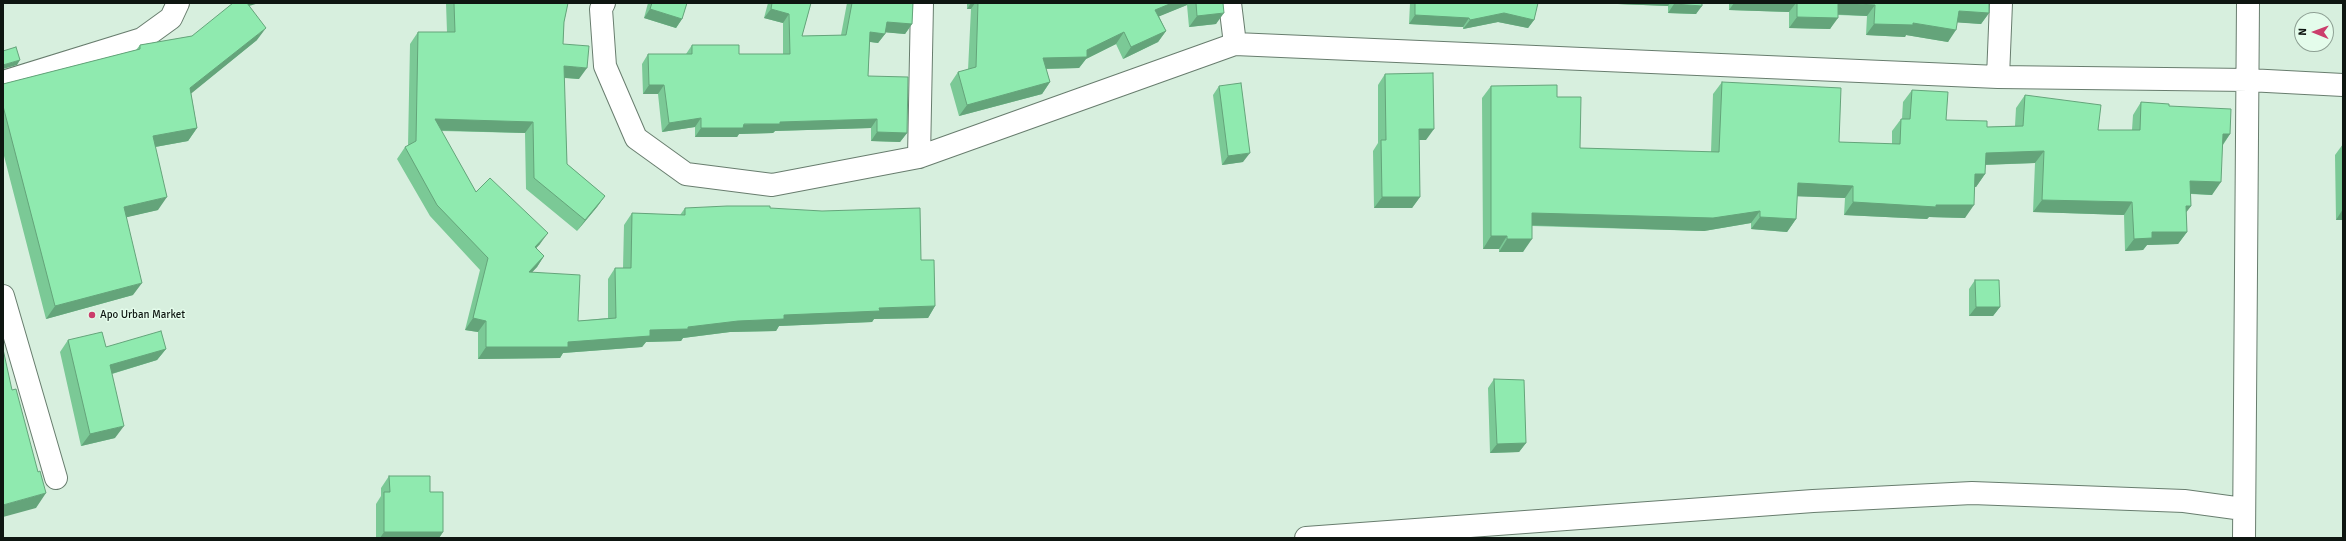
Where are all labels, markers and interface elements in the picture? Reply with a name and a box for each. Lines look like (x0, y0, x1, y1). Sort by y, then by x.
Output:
north arrow (2294, 12, 2334, 52)
text: N (2296, 28, 2309, 36)
place label: Apo Urban Market (100, 308, 185, 322)
marker: Apo Urban Market (87, 310, 97, 320)

